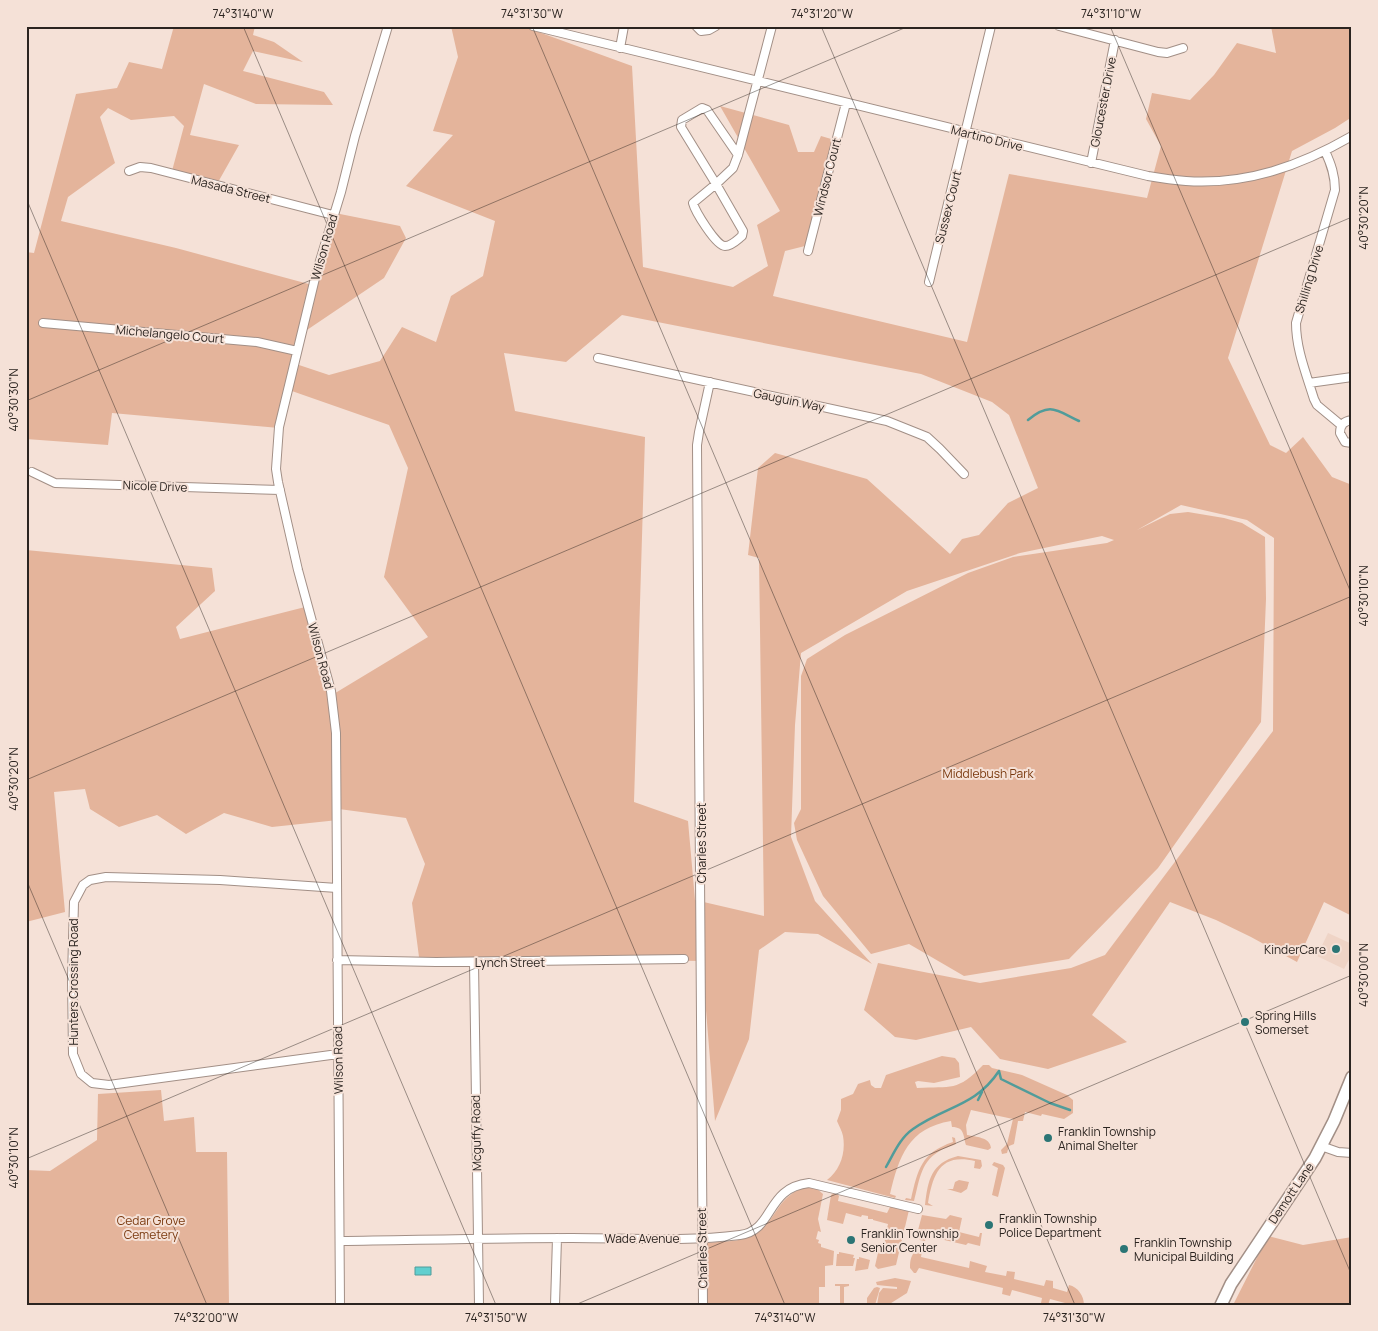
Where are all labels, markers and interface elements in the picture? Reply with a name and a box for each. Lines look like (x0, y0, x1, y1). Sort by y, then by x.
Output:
text: 74°31'40"W (213, 5, 274, 22)
text: 74°31'30"W (501, 5, 564, 22)
text: 74°31'20"W (791, 5, 854, 22)
text: 74°31'10"W (1081, 5, 1142, 22)
street label: Gloucester Drive (1086, 55, 1120, 149)
street label: Martino Drive (949, 121, 1025, 155)
street label: Windsor Court (809, 136, 845, 218)
street label: Sussex Court (931, 169, 965, 245)
street label: Masada Street (190, 171, 273, 207)
text: 40°30'20"N (1355, 186, 1372, 250)
street label: Wilson Road (306, 212, 342, 282)
street label: Shilling Drive (1291, 243, 1327, 315)
street label: Michelangelo Court (115, 321, 225, 347)
text: 40°30'30"N (5, 368, 22, 432)
street label: Gauguin Way (752, 384, 827, 416)
street label: Nicole Drive (122, 476, 188, 496)
text: 40°30'10"N (1355, 565, 1372, 627)
street label: Wilson Road (304, 621, 338, 691)
text: 40°30'20"N (5, 747, 22, 811)
park label: Middlebush Park (943, 765, 1034, 782)
street label: Charles Street (693, 803, 710, 883)
street label: Hunters Crossing Road (65, 918, 82, 1046)
place label: KinderCare (1264, 941, 1326, 958)
marker: KinderCare (1330, 943, 1342, 955)
text: 40°30'00"N (1355, 943, 1372, 1007)
street label: Lynch Street (475, 954, 545, 971)
place label: Spring Hills Somerset (1255, 1007, 1316, 1038)
marker: Spring Hills Somerset (1239, 1016, 1251, 1028)
street label: Wilson Road (329, 1026, 347, 1094)
street label: Mcguffy Road (467, 1095, 485, 1171)
place label: Franklin Township Animal Shelter (1058, 1123, 1156, 1154)
text: 40°30'10"N (5, 1127, 22, 1189)
marker: Franklin Township Animal Shelter (1042, 1132, 1054, 1144)
street label: Demott Lane (1264, 1159, 1318, 1227)
street label: Charles Street (693, 1207, 711, 1288)
place label: Franklin Township Police Department (999, 1210, 1102, 1241)
park label: Cedar Grove Cemetery (117, 1212, 185, 1243)
marker: Franklin Township Police Department (983, 1219, 995, 1231)
place label: Franklin Township Senior Center (861, 1225, 959, 1256)
street label: Wade Avenue (605, 1230, 679, 1247)
marker: Franklin Township Senior Center (845, 1234, 857, 1246)
place label: Franklin Township Municipal Building (1134, 1234, 1234, 1265)
marker: Franklin Township Municipal Building (1118, 1243, 1130, 1255)
text: 74°32'00"W (174, 1309, 239, 1326)
text: 74°31'50"W (465, 1309, 528, 1326)
text: 74°31'40"W (755, 1309, 816, 1326)
text: 74°31'30"W (1043, 1309, 1106, 1326)

